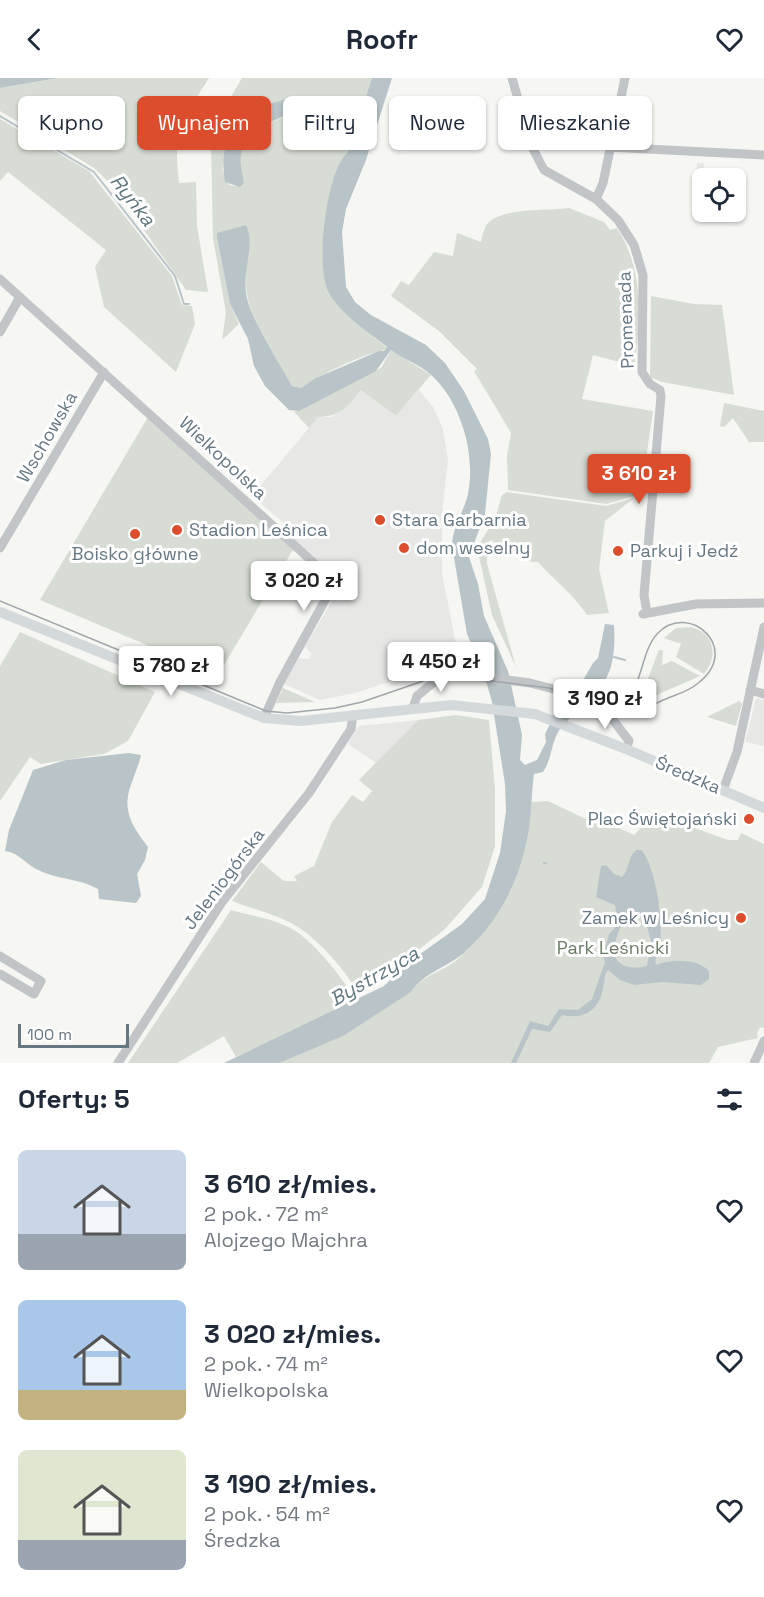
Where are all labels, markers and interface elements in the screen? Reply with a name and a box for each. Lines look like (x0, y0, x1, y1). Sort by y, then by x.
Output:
text: Roofr (346, 22, 418, 57)
icon: back (18, 23, 51, 56)
icon: heart (713, 23, 746, 56)
chip: Kupno (18, 96, 125, 150)
chip: Wynajem (137, 96, 271, 150)
chip: Filtry (283, 96, 377, 150)
chip: Nowe (389, 96, 486, 150)
chip: Mieszkanie (498, 96, 652, 150)
map controls (692, 168, 746, 222)
button: locate (692, 168, 746, 222)
water label: Ryńka (105, 169, 162, 232)
street label: Promenada (612, 271, 639, 369)
street label: Wschowska (11, 387, 82, 487)
street label: Wielkopolska (175, 411, 272, 504)
pin: 3 610 zł (577, 454, 701, 505)
text: 3 610 zł (601, 460, 677, 486)
place label: Stara Garbarnia (392, 508, 527, 531)
marker: Stara Garbarnia (373, 513, 387, 527)
place label: Stadion Leśnica (189, 518, 328, 541)
marker: Stadion Leśnica (170, 523, 184, 537)
marker: Boisko główne (128, 527, 142, 541)
place label: dom weselny (416, 536, 530, 559)
place label: Parkuj i Jedź (630, 539, 738, 562)
marker: dom weselny (397, 541, 411, 555)
place label: Boisko główne (71, 542, 199, 565)
marker: Parkuj i Jedź (611, 544, 625, 558)
pin: 3 020 zł (242, 561, 366, 612)
text: 3 020 zł (265, 567, 343, 593)
pin: 4 450 zł (379, 642, 503, 693)
pin: 5 780 zł (109, 646, 233, 697)
text: 4 450 zł (401, 648, 481, 674)
text: 5 780 zł (133, 652, 209, 678)
pin: 3 190 zł (543, 679, 667, 730)
text: 3 190 zł (567, 685, 643, 711)
street label: Średzka (652, 750, 724, 799)
place label: Plac Świętojański (588, 807, 737, 830)
marker: Plac Świętojański (742, 812, 756, 826)
street label: Jeleniogórska (178, 823, 269, 934)
place label: Zamek w Leśnicy (582, 906, 729, 929)
marker: Zamek w Leśnicy (734, 911, 748, 925)
park label: Park Leśnicki (557, 936, 669, 959)
water label: Bystrzyca (325, 940, 424, 1012)
scale bar (18, 1021, 129, 1049)
text: 100 m (27, 1024, 72, 1045)
text: Oferty: 5 (18, 1082, 130, 1116)
icon: filters (713, 1083, 746, 1116)
text: 3 610 zł/mies. (204, 1167, 377, 1201)
icon: home (66, 1174, 138, 1246)
icon: heart (713, 1194, 746, 1227)
text: 2 pok. · 72 m² (204, 1201, 328, 1227)
text: Alojzego Majchra (204, 1227, 368, 1253)
text: 3 020 zł/mies. (204, 1317, 381, 1351)
icon: home (66, 1324, 138, 1396)
icon: heart (713, 1344, 746, 1377)
text: 2 pok. · 74 m² (204, 1351, 328, 1377)
text: Wielkopolska (204, 1377, 328, 1403)
text: 3 190 zł/mies. (204, 1467, 377, 1501)
icon: home (66, 1474, 138, 1546)
icon: heart (713, 1494, 746, 1527)
text: 2 pok. · 54 m² (204, 1501, 330, 1527)
text: Średzka (204, 1527, 281, 1553)

